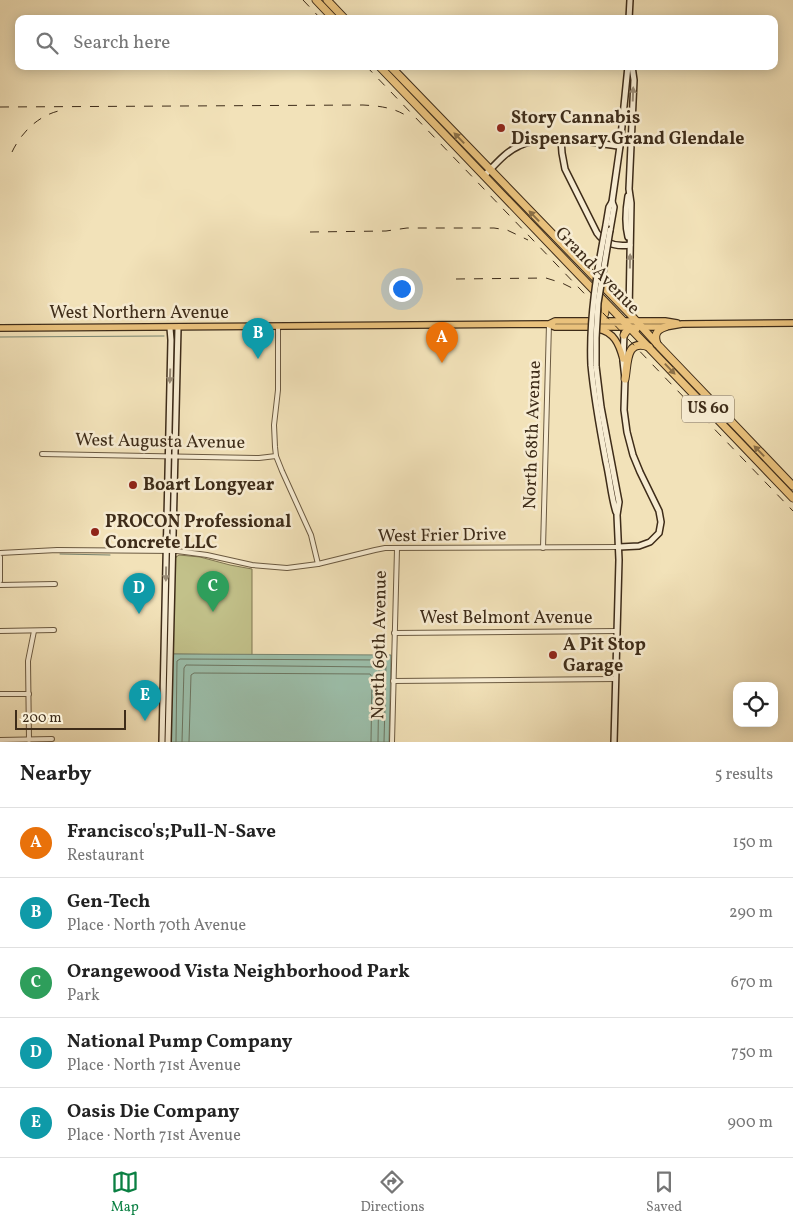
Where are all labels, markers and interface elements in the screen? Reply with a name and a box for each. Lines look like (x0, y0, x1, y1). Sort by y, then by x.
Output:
search box (15, 15, 778, 70)
icon: search (33, 29, 61, 57)
text: Search here (73, 30, 170, 56)
one-way arrow (630, 86, 638, 102)
place label: Story Cannabis Dispensary Grand Glendale (511, 106, 745, 152)
marker: Story Cannabis Dispensary Grand Glendale (495, 122, 507, 134)
one-way arrow (453, 133, 465, 145)
one-way arrow (528, 210, 540, 222)
street label: Grand Avenue (549, 222, 645, 320)
one-way arrow (626, 253, 634, 269)
your location (389, 276, 415, 302)
street label: West Northern Avenue (49, 301, 229, 326)
pin: B (242, 318, 274, 359)
pin: A (426, 322, 458, 363)
street label: North 68th Avenue (518, 360, 548, 510)
one-way arrow (664, 363, 676, 375)
one-way arrow (166, 369, 174, 385)
road number: US 60 (682, 396, 734, 422)
street label: West Augusta Avenue (75, 428, 245, 456)
one-way arrow (753, 445, 765, 457)
place label: Boart Longyear (143, 473, 275, 498)
marker: Boart Longyear (127, 479, 139, 491)
place label: PROCON Professional Concrete LLC (105, 510, 291, 556)
street label: West Frier Drive (377, 522, 507, 550)
marker: PROCON Professional Concrete LLC (89, 526, 101, 538)
one-way arrow (161, 567, 169, 583)
street label: North 69th Avenue (366, 570, 394, 720)
pin: C (197, 571, 229, 612)
pin: D (123, 573, 155, 614)
street label: West Belmont Avenue (420, 606, 592, 631)
place label: A Pit Stop Garage (563, 633, 646, 679)
marker: A Pit Stop Garage (547, 649, 559, 661)
pin: E (129, 680, 161, 721)
map controls (733, 682, 778, 727)
button: locate (733, 682, 778, 727)
scale bar (15, 707, 126, 730)
text: 200 m (22, 709, 62, 728)
text: Nearby (20, 760, 91, 789)
text: 5 results (715, 764, 773, 786)
text: Francisco's;Pull-N-Save (67, 819, 276, 845)
text: A (30, 832, 42, 854)
text: 150 m (732, 832, 773, 854)
text: Restaurant (67, 845, 145, 867)
text: Gen-Tech (67, 889, 150, 915)
text: B (31, 902, 41, 924)
text: 290 m (729, 902, 773, 924)
text: Place · North 70th Avenue (67, 915, 246, 937)
text: Orangewood Vista Neighborhood Park (67, 959, 410, 985)
text: C (31, 972, 41, 994)
text: 670 m (731, 972, 773, 994)
text: Park (67, 985, 100, 1007)
text: National Pump Company (67, 1029, 292, 1055)
text: D (30, 1042, 42, 1064)
text: 750 m (731, 1042, 773, 1064)
text: Place · North 71st Avenue (67, 1055, 241, 1077)
text: Oasis Die Company (67, 1099, 239, 1125)
text: E (31, 1112, 41, 1134)
text: 900 m (727, 1112, 773, 1134)
text: Place · North 71st Avenue (67, 1125, 241, 1147)
tab: Map (111, 1168, 139, 1217)
tab: Directions (360, 1168, 425, 1217)
tab: Saved (646, 1168, 682, 1217)

